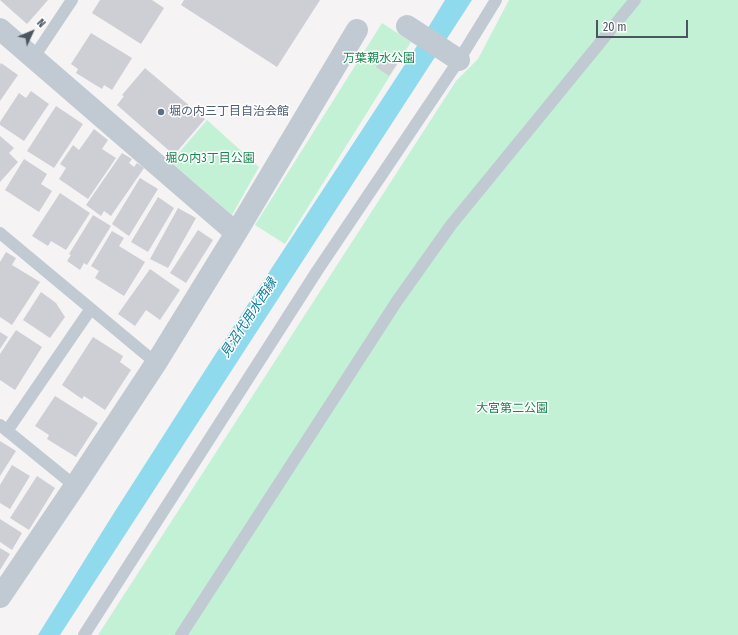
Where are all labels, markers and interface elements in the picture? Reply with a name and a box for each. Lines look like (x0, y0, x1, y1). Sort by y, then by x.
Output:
north arrow (12, 12, 52, 52)
scale bar (598, 12, 690, 38)
text: N (34, 16, 48, 30)
text: 20 m (603, 20, 627, 34)
park label: 万葉親水公園 (343, 52, 415, 66)
place label: 堀の内三丁目自治会館 (169, 105, 289, 119)
marker: 堀の内三丁目自治会館 (156, 107, 166, 117)
park label: 堀の内3丁目公園 (165, 152, 255, 166)
water label: 見沼代用水西縁 (218, 276, 280, 360)
park label: 大宮第二公園 (476, 402, 548, 416)

